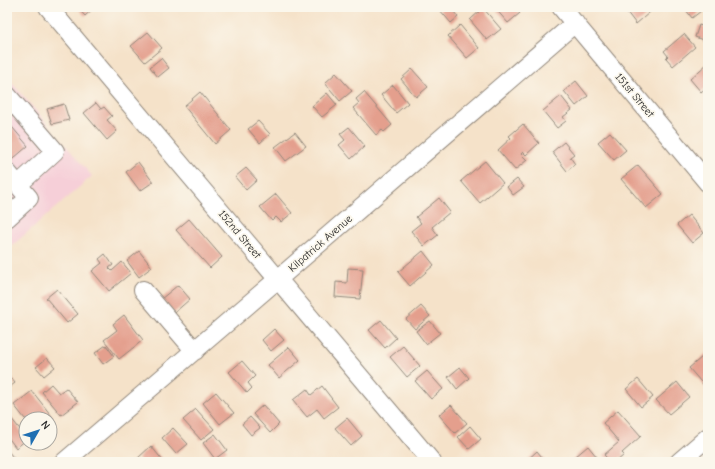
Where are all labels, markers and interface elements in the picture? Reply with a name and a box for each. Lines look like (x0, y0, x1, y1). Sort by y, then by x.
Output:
street label: 151st Street (612, 71, 657, 121)
street label: 152nd Street (216, 207, 264, 262)
street label: Kilpatrick Avenue (286, 212, 355, 275)
north arrow (18, 411, 58, 451)
text: N (38, 418, 53, 432)

